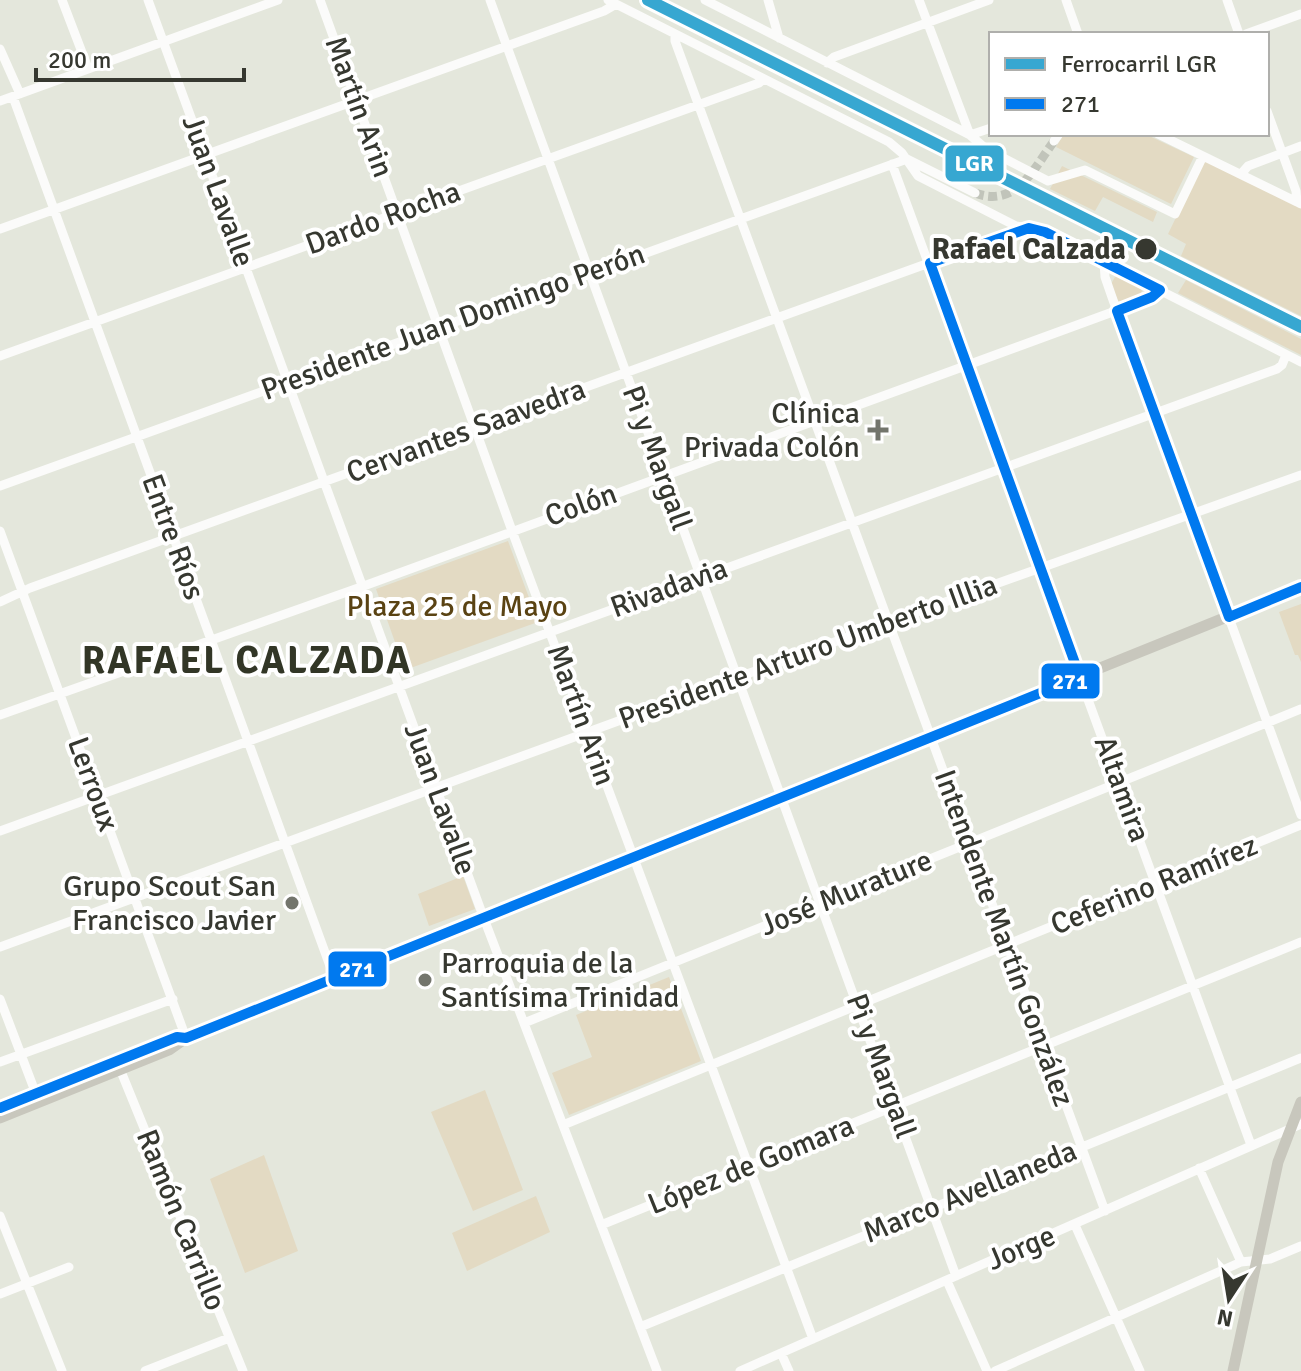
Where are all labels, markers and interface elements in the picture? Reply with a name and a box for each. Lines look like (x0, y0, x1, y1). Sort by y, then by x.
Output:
street label: Martín Arin (316, 31, 402, 183)
scale bar (36, 32, 244, 82)
legend (989, 32, 1269, 136)
text: 200 m (48, 45, 111, 75)
text: Ferrocarril LGR (1061, 49, 1217, 79)
text: 271 (1061, 89, 1100, 119)
street label: Juan Lavalle (173, 110, 263, 272)
line badge: LGR (944, 144, 1005, 183)
text: LGR (954, 150, 994, 177)
street label: Dardo Rocha (300, 173, 466, 263)
place label: Rafael Calzada (932, 231, 1126, 268)
street label: Presidente Juan Domingo Perón (256, 235, 650, 409)
marker: Rafael Calzada (1133, 236, 1159, 262)
street label: Cervantes Saavedra (341, 371, 591, 491)
street label: Pi y Margall (614, 381, 700, 535)
place label: Clínica Privada Colón (684, 395, 860, 466)
marker: Clínica Privada Colón (867, 419, 889, 441)
street label: Entre Ríos (133, 469, 213, 605)
street label: Colón (540, 475, 622, 535)
street label: Rivadavia (605, 550, 733, 626)
street label: Presidente Arturo Umberto Illia (614, 566, 1002, 738)
park label: Plaza 25 de Mayo (346, 588, 568, 625)
district label: RAFAEL CALZADA (82, 637, 412, 684)
street label: Martín Arin (538, 639, 624, 791)
line badge: 271 (1040, 662, 1101, 700)
text: 271 (1052, 668, 1088, 695)
street label: Juan Lavalle (395, 718, 485, 880)
street label: Altamira (1086, 731, 1158, 847)
street label: Lerroux (59, 732, 127, 836)
street label: Intendente Martín González (926, 765, 1082, 1111)
street label: Ceferino Ramírez (1045, 827, 1263, 943)
street label: José Murature (754, 842, 938, 944)
place label: Grupo Scout San Francisco Javier (63, 868, 276, 939)
marker: Grupo Scout San Francisco Javier (283, 894, 301, 912)
place label: Parroquia de la Santísima Trinidad (441, 945, 680, 1016)
line badge: 271 (327, 950, 388, 988)
text: 271 (339, 956, 375, 983)
marker: Parroquia de la Santísima Trinidad (416, 971, 434, 989)
street label: Pi y Margall (838, 989, 924, 1143)
street label: López de Gomara (643, 1107, 859, 1223)
street label: Ramón Carrillo (128, 1124, 234, 1316)
street label: Marco Avellaneda (858, 1132, 1082, 1252)
street label: Jorge (981, 1217, 1061, 1279)
north arrow (1189, 1259, 1269, 1339)
text: N (1215, 1303, 1235, 1333)

